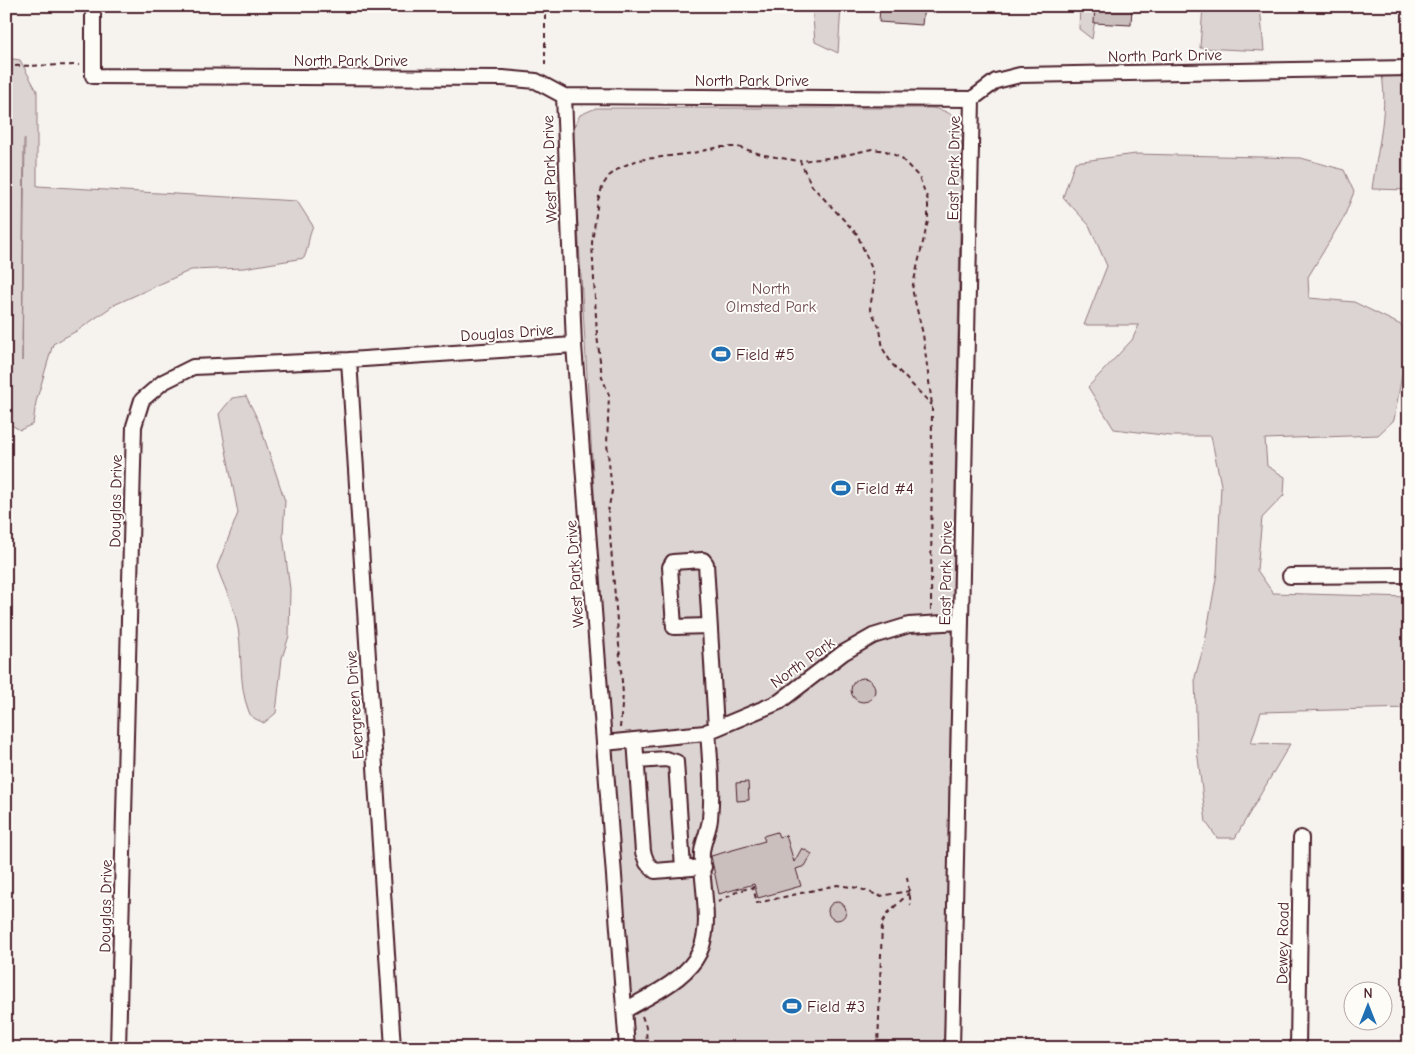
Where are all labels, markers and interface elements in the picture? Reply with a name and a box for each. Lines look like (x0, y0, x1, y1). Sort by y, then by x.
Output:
street label: North Park Drive (1108, 46, 1222, 66)
street label: North Park Drive (294, 52, 408, 70)
street label: North Park Drive (695, 72, 809, 90)
street label: West Park Drive (539, 115, 561, 223)
street label: East Park Drive (944, 115, 964, 221)
park label: North Olmsted Park (726, 280, 816, 316)
street label: Douglas Drive (460, 321, 554, 345)
sports icon: Field #5 (710, 343, 732, 365)
place label: Field #5 (736, 346, 795, 364)
street label: Douglas Drive (106, 454, 126, 548)
sports icon: Field #4 (830, 477, 852, 499)
place label: Field #4 (856, 480, 914, 498)
street label: West Park Drive (562, 520, 588, 628)
street label: East Park Drive (936, 520, 956, 626)
street label: North Park (767, 633, 838, 692)
street label: Evergreen Drive (342, 650, 368, 760)
street label: Douglas Drive (96, 859, 116, 953)
street label: Dewey Road (1273, 902, 1293, 984)
north arrow (1342, 982, 1392, 1032)
text: N (1363, 985, 1373, 1002)
sports icon: Field #3 (781, 995, 803, 1017)
place label: Field #3 (807, 998, 865, 1016)

